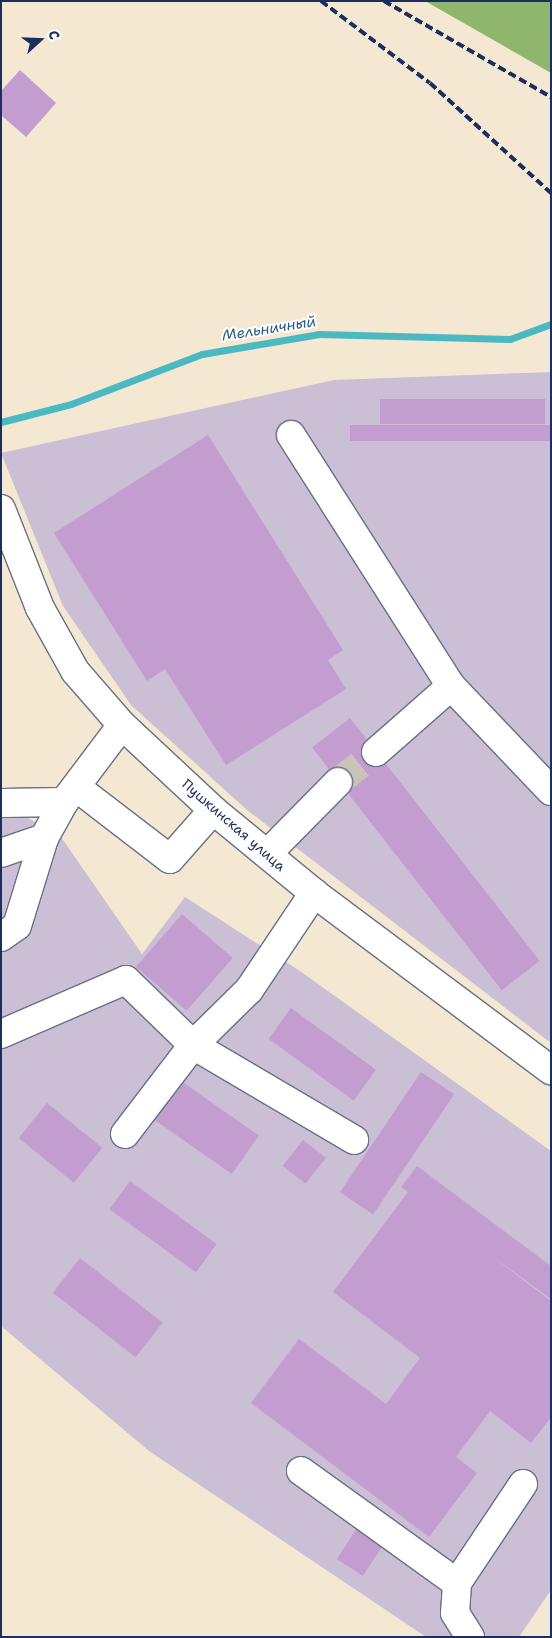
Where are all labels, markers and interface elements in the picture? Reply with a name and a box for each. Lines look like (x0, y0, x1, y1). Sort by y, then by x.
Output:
north arrow (15, 15, 65, 65)
text: С (44, 28, 64, 42)
water label: Мельничный (221, 313, 317, 345)
street label: Пушкинская улица (179, 775, 289, 875)

